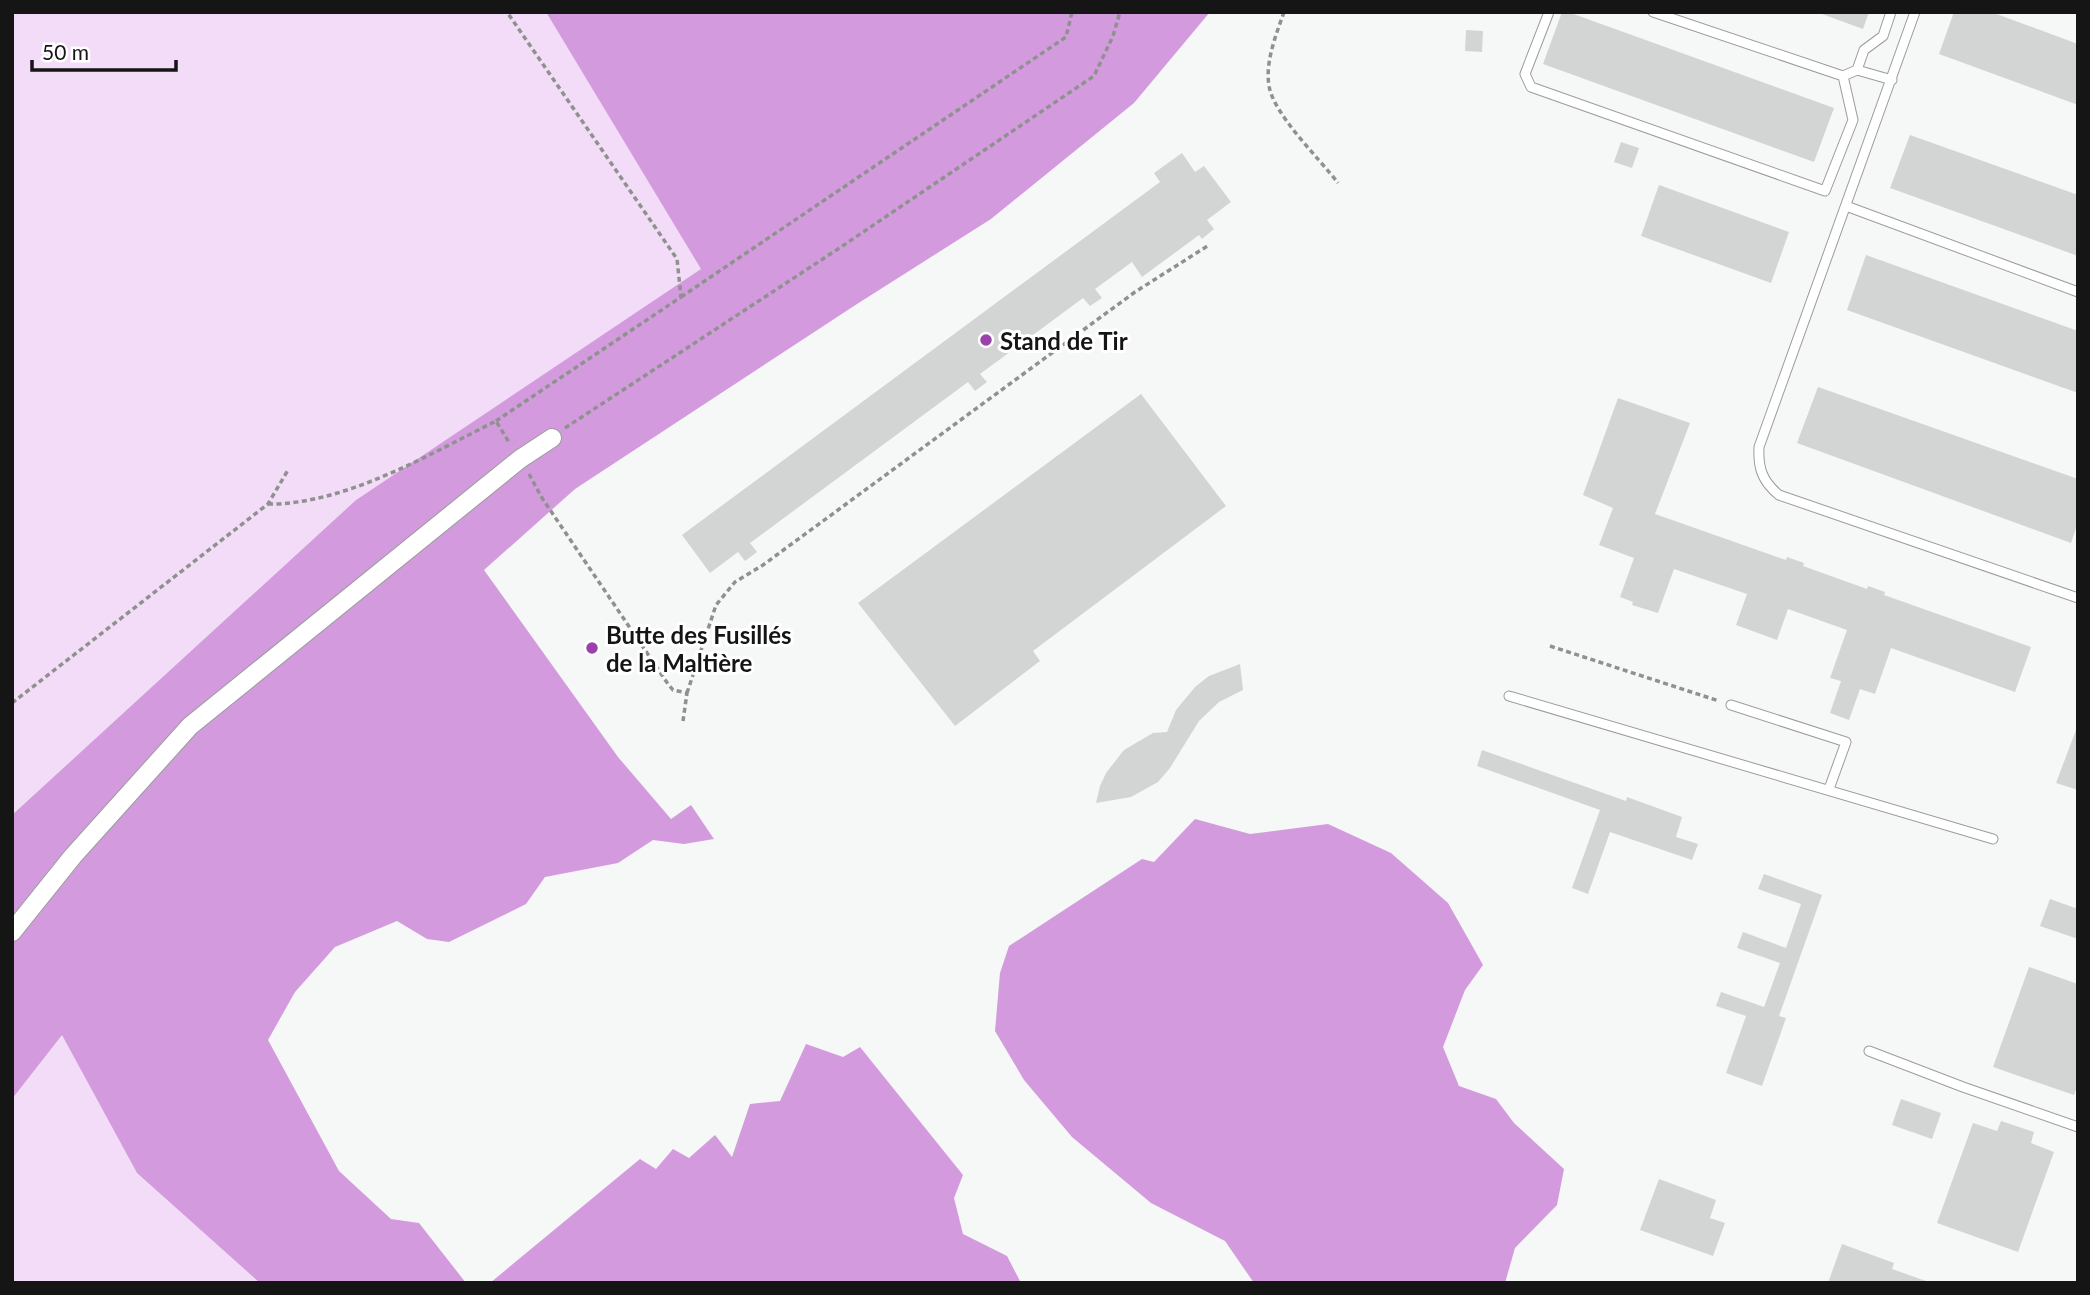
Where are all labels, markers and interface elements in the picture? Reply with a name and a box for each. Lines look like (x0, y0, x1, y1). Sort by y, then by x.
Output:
scale bar (32, 28, 175, 72)
text: 50 m (42, 39, 89, 64)
place label: Stand de Tir (1000, 326, 1128, 355)
marker: Stand de Tir (978, 332, 994, 348)
place label: Butte des Fusillés de la Maltière (606, 620, 792, 677)
marker: Butte des Fusillés de la Maltière (584, 640, 600, 656)

